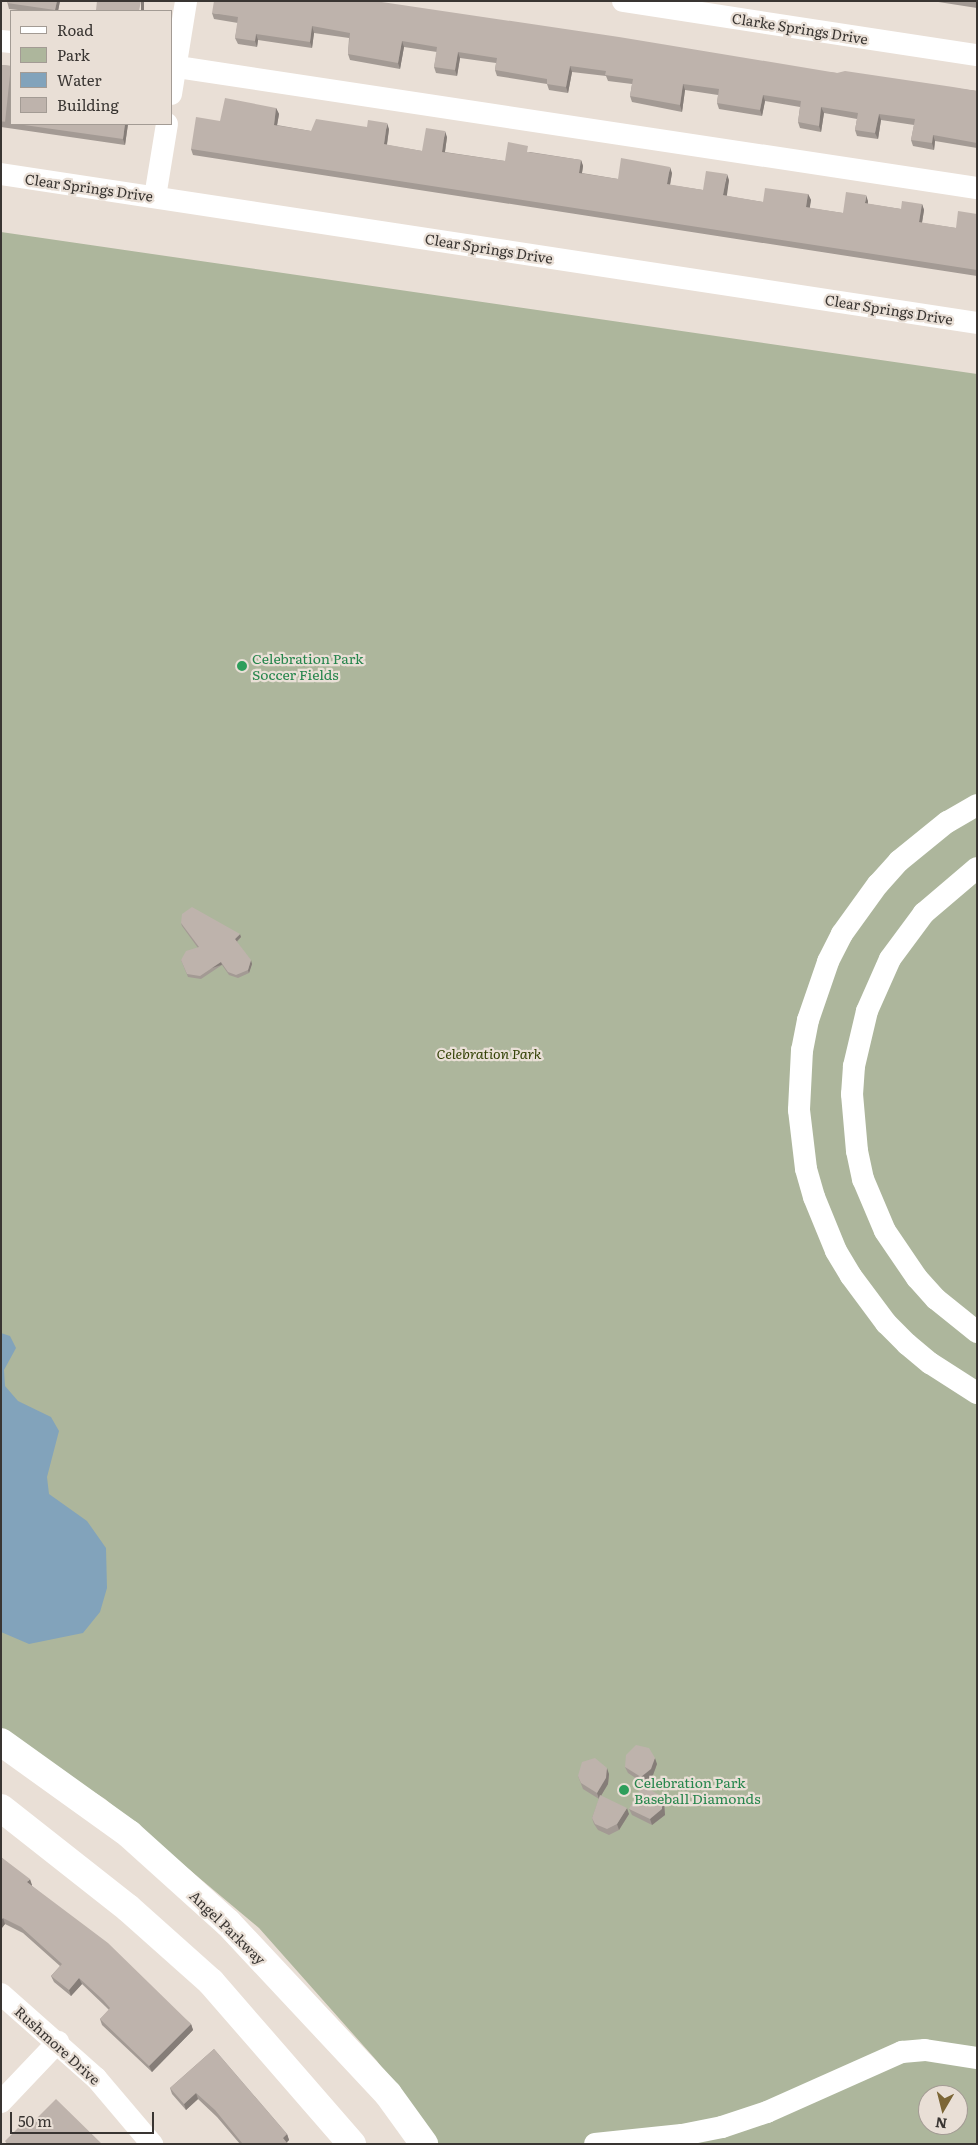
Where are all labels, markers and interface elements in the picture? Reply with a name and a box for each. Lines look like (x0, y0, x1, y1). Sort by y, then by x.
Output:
street label: Clarke Springs Drive (731, 9, 869, 47)
legend (10, 10, 172, 125)
text: Road (57, 18, 93, 41)
text: Park (57, 43, 90, 66)
text: Water (57, 68, 102, 91)
text: Building (57, 93, 119, 116)
street label: Clear Springs Drive (24, 170, 154, 204)
street label: Clear Springs Drive (424, 230, 554, 266)
street label: Clear Springs Drive (824, 291, 954, 327)
place label: Celebration Park Soccer Fields (252, 650, 363, 682)
marker: Celebration Park Soccer Fields (236, 660, 248, 672)
park label: Celebration Park (437, 1045, 541, 1061)
place label: Celebration Park Baseball Diamonds (634, 1774, 760, 1806)
marker: Celebration Park Baseball Diamonds (618, 1784, 630, 1796)
street label: Angel Parkway (187, 1887, 269, 1967)
street label: Rushmore Drive (12, 2002, 104, 2088)
north arrow (918, 2085, 968, 2135)
scale bar (12, 2102, 156, 2134)
text: 50 m (18, 2109, 52, 2132)
text: N (934, 2113, 948, 2135)

